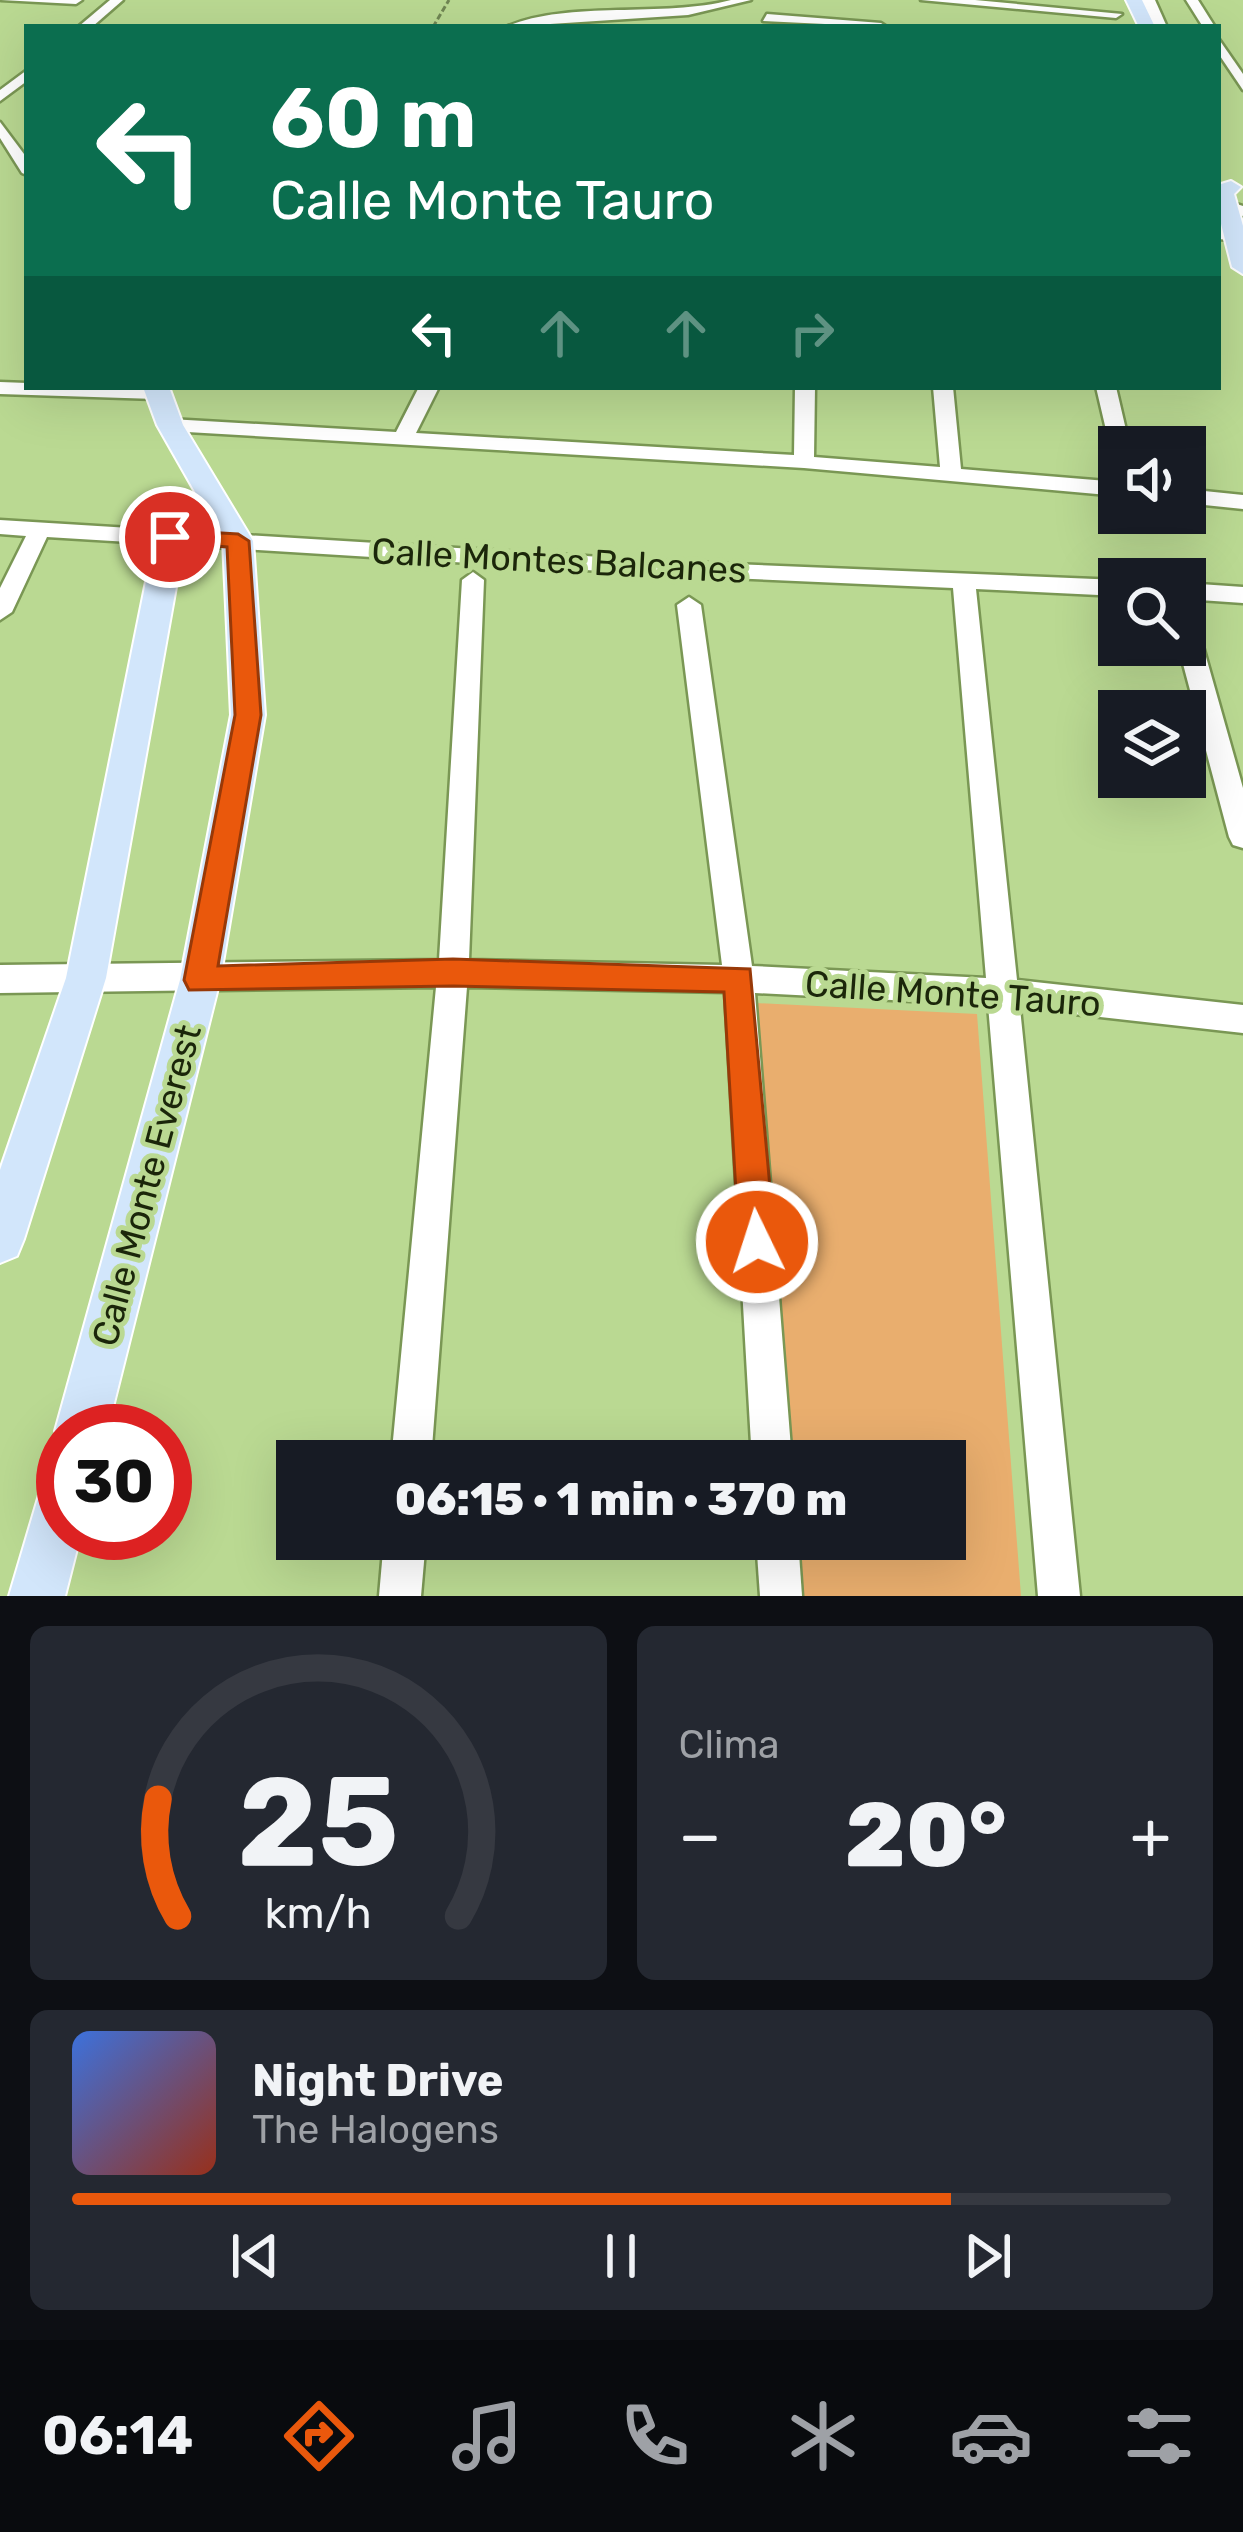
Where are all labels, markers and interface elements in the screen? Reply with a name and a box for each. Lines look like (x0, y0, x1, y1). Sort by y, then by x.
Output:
text: 60 m (270, 68, 477, 168)
icon: left (72, 72, 228, 228)
text: Calle Monte Tauro (270, 169, 715, 233)
icon: left (401, 300, 467, 366)
icon: ahead (527, 300, 593, 366)
icon: ahead (653, 300, 719, 366)
icon: right (779, 300, 845, 366)
map controls (1098, 426, 1206, 798)
button: sound (1098, 426, 1206, 534)
pin (119, 486, 221, 588)
icon: arrive (137, 504, 203, 570)
street label: Calle Montes Balcanes (370, 529, 747, 592)
button: search (1098, 558, 1206, 666)
button: layers (1098, 690, 1206, 798)
street label: Calle Monte Tauro (804, 962, 1102, 1025)
street label: Calle Monte Everest (83, 1020, 210, 1350)
position arrow (694, 1179, 820, 1305)
speed limit sign: 30 (36, 1404, 192, 1560)
text: 06:15 · 1 min · 370 m (395, 1473, 847, 1526)
text: Clima (679, 1722, 780, 1768)
text: 25 (237, 1748, 399, 1896)
text: 20° (845, 1782, 1006, 1889)
text: − (679, 1796, 721, 1875)
text: + (1130, 1796, 1171, 1875)
text: km/h (265, 1888, 372, 1939)
text: Night Drive (252, 2054, 504, 2107)
text: The Halogens (252, 2107, 499, 2153)
icon: previous (222, 2223, 288, 2289)
icon: pause (588, 2223, 654, 2289)
icon: next (955, 2223, 1021, 2289)
icon: directions (277, 2394, 361, 2478)
icon: music (445, 2394, 529, 2478)
icon: phone (613, 2394, 697, 2478)
icon: climate (781, 2394, 865, 2478)
icon: car (949, 2394, 1033, 2478)
icon: filters (1117, 2394, 1201, 2478)
text: 06:14 (42, 2404, 193, 2468)

